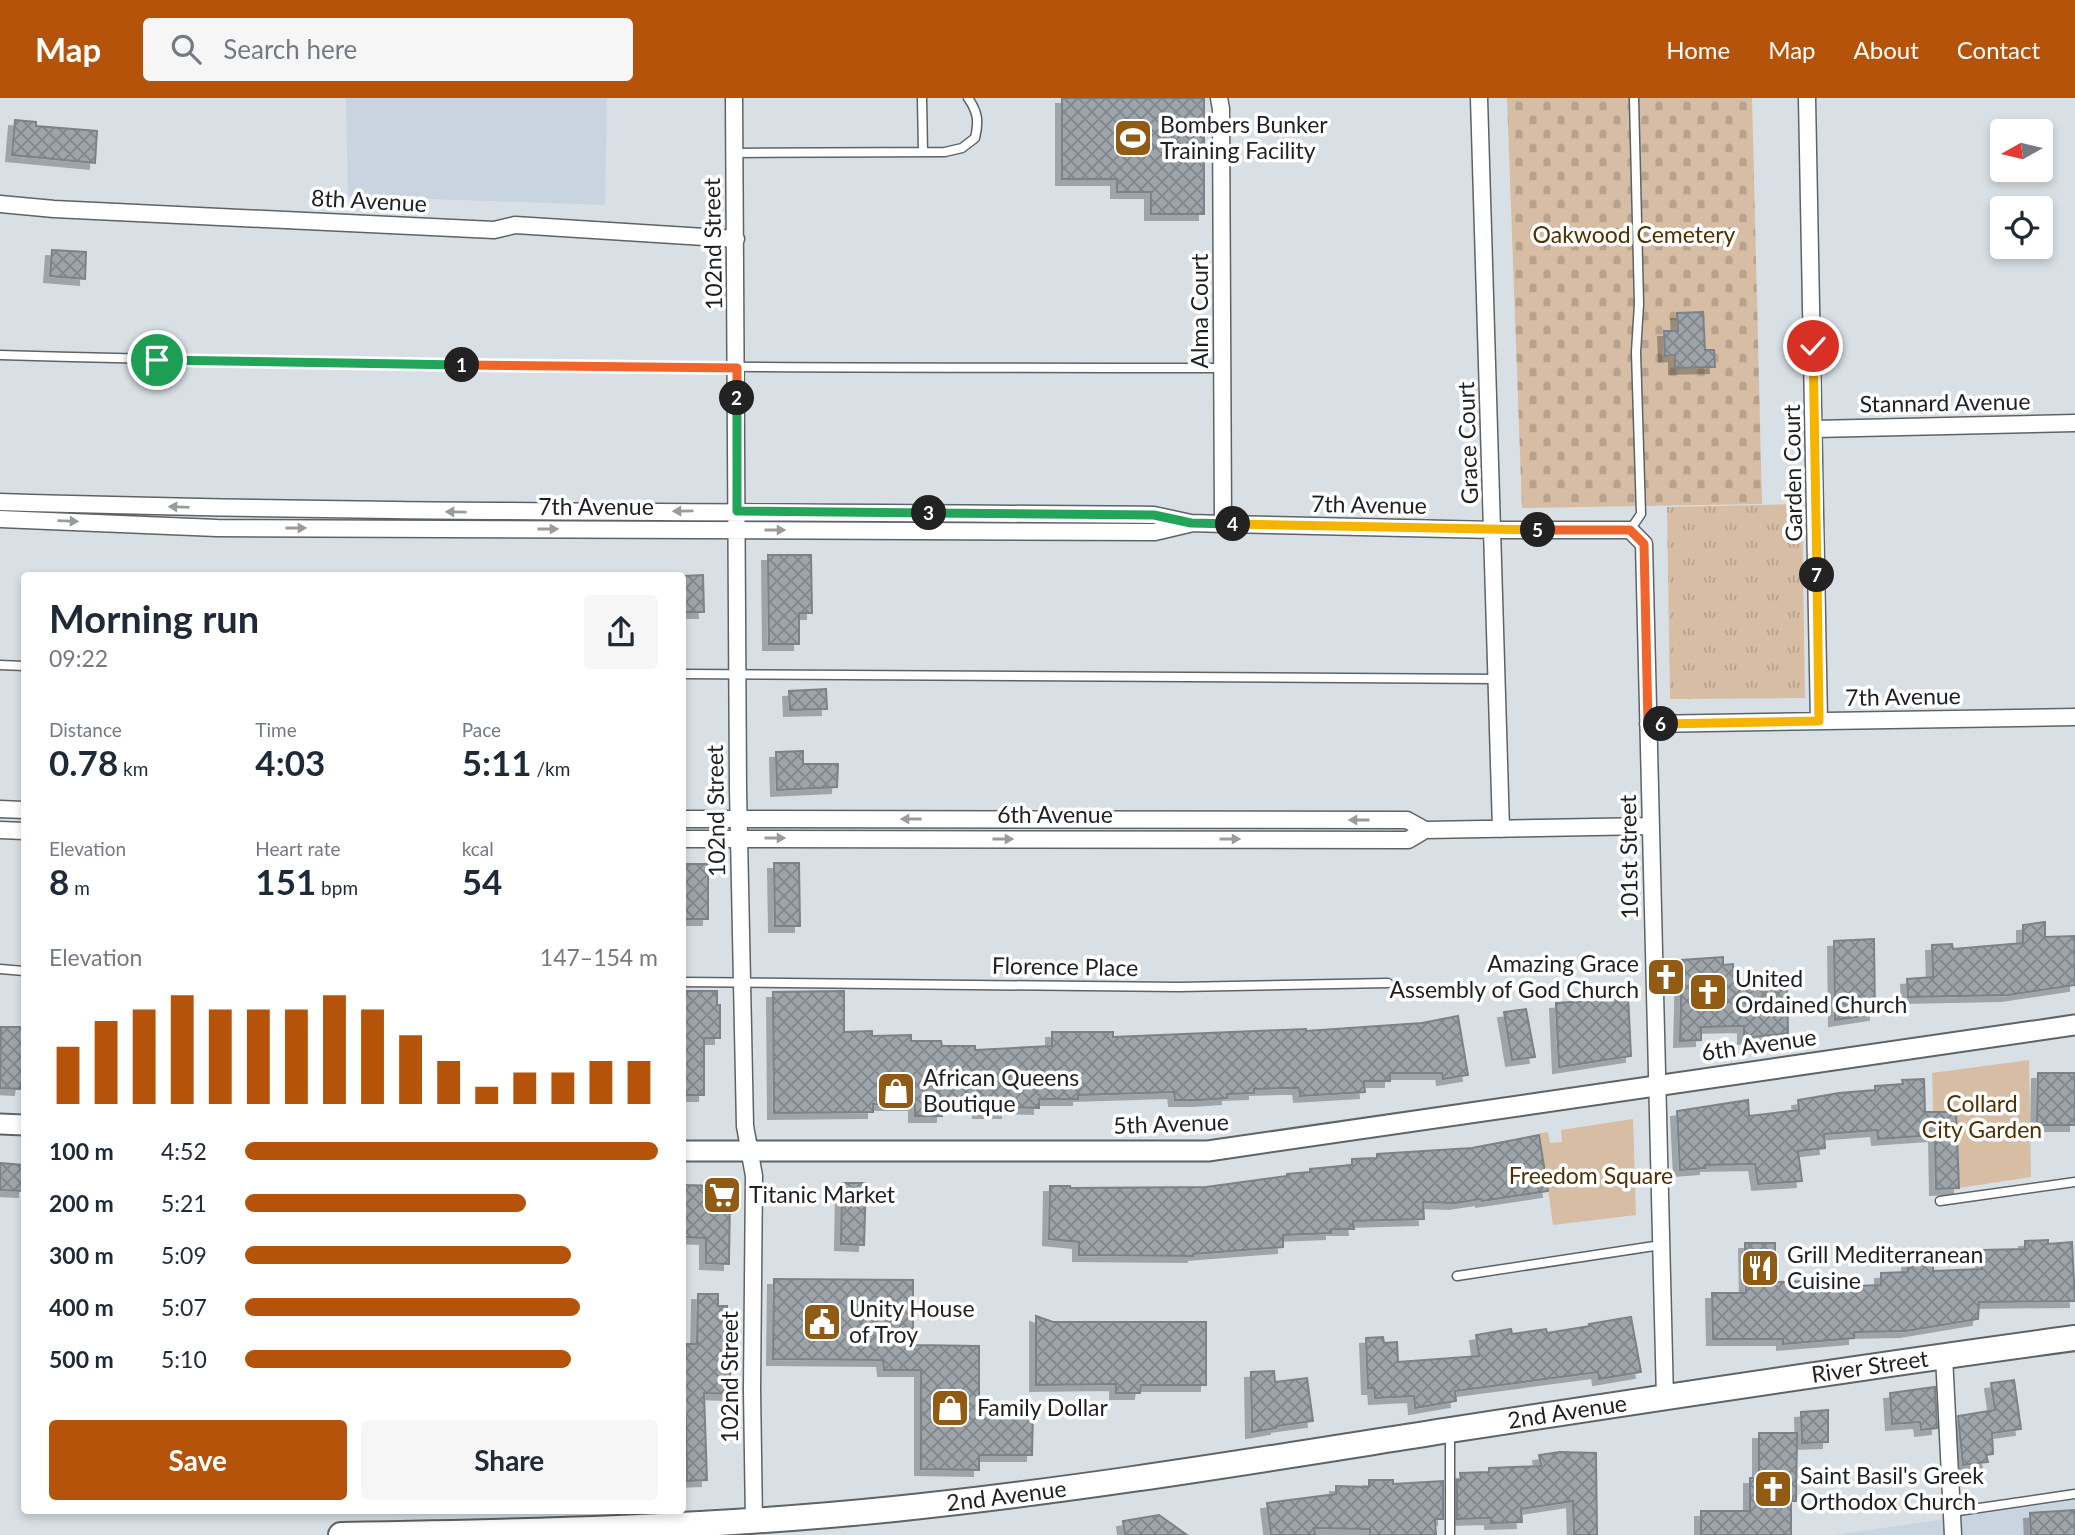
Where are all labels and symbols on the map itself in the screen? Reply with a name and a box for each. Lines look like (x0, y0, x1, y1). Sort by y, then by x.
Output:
place label: Bombers Bunker Training Facility (1160, 110, 1328, 164)
sports icon: Bombers Bunker Training Facility (1112, 117, 1154, 159)
north arrow (1990, 119, 2053, 182)
street label: 102nd Street (697, 177, 727, 310)
street label: 8th Avenue (311, 183, 428, 217)
park label: Oakwood Cemetery (1533, 220, 1736, 248)
street label: Alma Court (1185, 253, 1213, 368)
pin (1783, 316, 1843, 376)
pin (127, 330, 187, 390)
pin: 1 (444, 348, 480, 382)
pin: 2 (720, 380, 754, 416)
street label: Grace Court (1451, 381, 1483, 505)
street label: Stannard Avenue (1859, 387, 2031, 417)
street label: Garden Court (1777, 403, 1807, 542)
street label: 7th Avenue (1311, 489, 1427, 519)
street label: 7th Avenue (538, 492, 654, 520)
pin: 3 (912, 496, 946, 530)
one-way arrow (168, 502, 190, 513)
one-way arrow (672, 505, 694, 517)
one-way arrow (444, 506, 466, 518)
pin: 4 (1216, 506, 1250, 542)
pin: 5 (1520, 512, 1556, 548)
one-way arrow (57, 516, 79, 527)
one-way arrow (285, 522, 307, 534)
one-way arrow (537, 523, 559, 535)
one-way arrow (764, 524, 786, 536)
pin: 7 (1800, 558, 1834, 592)
street label: 7th Avenue (1845, 681, 1961, 711)
pin: 6 (1644, 706, 1678, 742)
street label: 102nd Street (700, 744, 730, 877)
street label: 101st Street (1613, 794, 1643, 920)
street label: 6th Avenue (997, 800, 1113, 828)
one-way arrow (900, 813, 922, 825)
one-way arrow (1348, 814, 1370, 826)
one-way arrow (764, 832, 786, 844)
one-way arrow (992, 833, 1014, 845)
one-way arrow (1219, 833, 1241, 845)
place label: Amazing Grace Assembly of God Church (1389, 949, 1639, 1003)
street label: Florence Place (992, 951, 1138, 981)
church icon: Amazing Grace Assembly of God Church (1645, 956, 1687, 998)
place label: United Ordained Church (1735, 964, 1907, 1018)
church icon: United Ordained Church (1687, 971, 1729, 1013)
street label: 6th Avenue (1700, 1022, 1818, 1066)
place label: African Queens Boutique (923, 1063, 1079, 1117)
shop icon: African Queens Boutique (875, 1070, 917, 1112)
park label: Collard City Garden (1922, 1089, 2042, 1143)
street label: 5th Avenue (1113, 1107, 1229, 1139)
park label: Freedom Square (1509, 1161, 1673, 1189)
supermarket icon: Titanic Market (701, 1174, 743, 1216)
place label: Titanic Market (749, 1180, 896, 1208)
place label: Grill Mediterranean Cuisine (1787, 1240, 1983, 1294)
restaurant icon: Grill Mediterranean Cuisine (1739, 1247, 1781, 1289)
place label: Unity House of Troy (849, 1294, 975, 1348)
public building icon: Unity House of Troy (801, 1301, 843, 1343)
street label: 102nd Street (715, 1310, 743, 1443)
street label: River Street (1809, 1343, 1931, 1388)
shop icon: Family Dollar (929, 1387, 971, 1429)
street label: 2nd Avenue (1505, 1388, 1629, 1434)
place label: Family Dollar (977, 1393, 1109, 1421)
place label: Saint Basil's Greek Orthodox Church (1800, 1461, 1984, 1515)
church icon: Saint Basil's Greek Orthodox Church (1752, 1468, 1794, 1510)
street label: 2nd Avenue (945, 1473, 1068, 1516)

